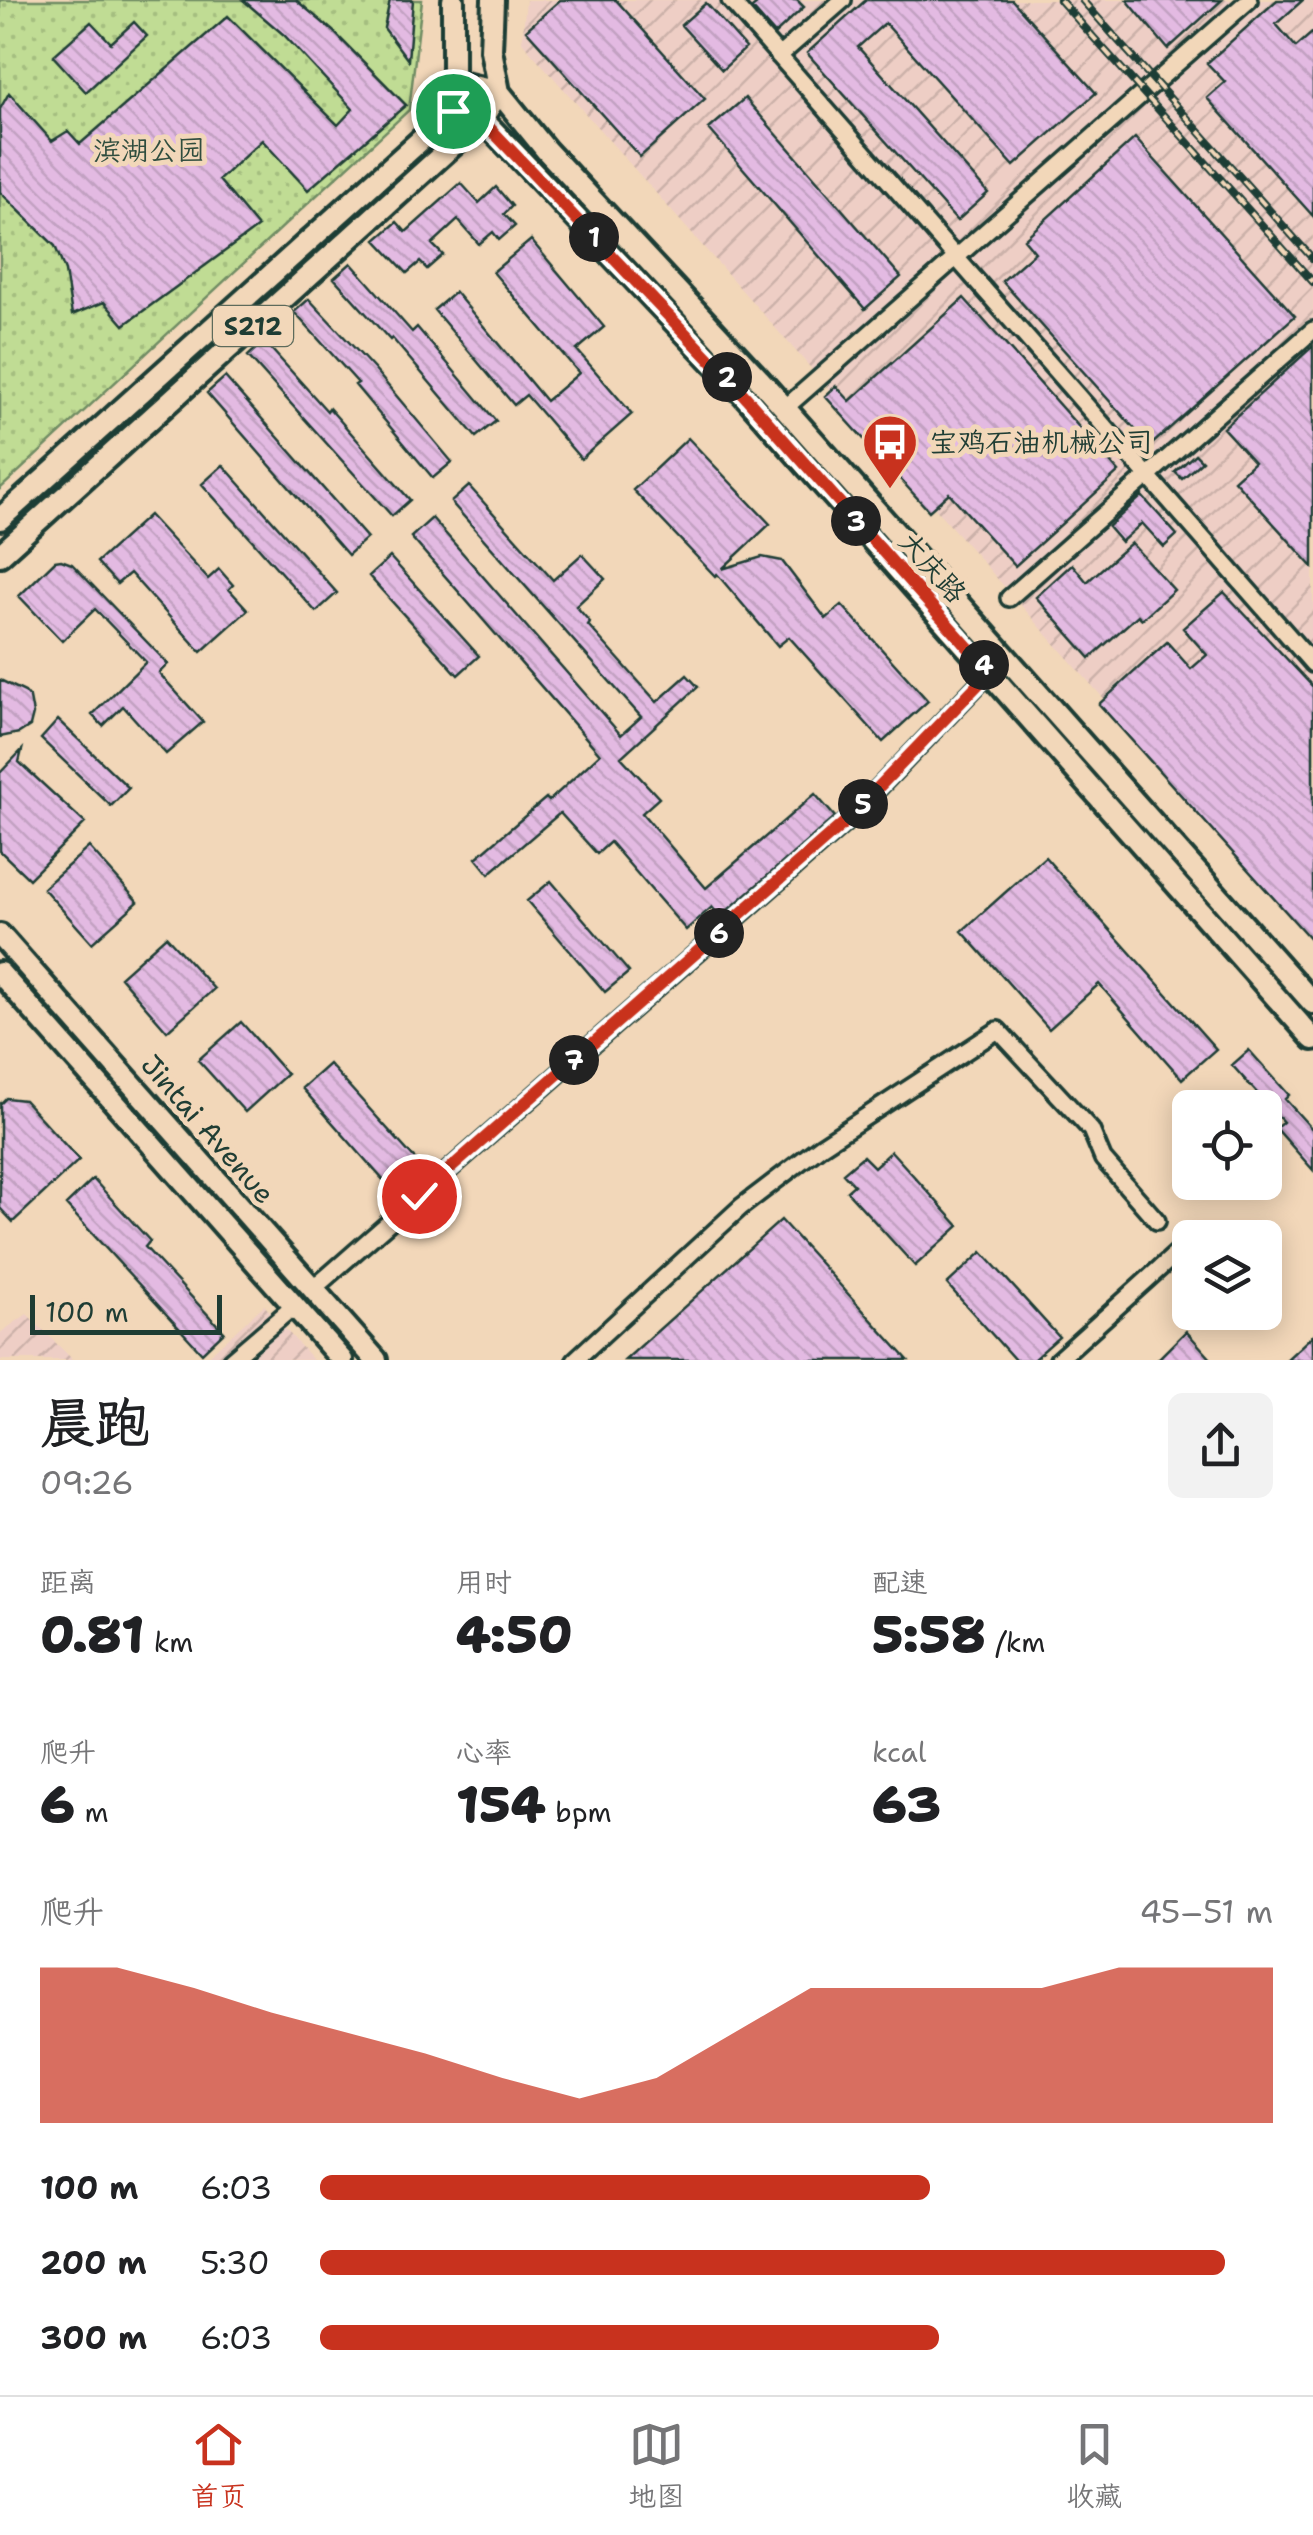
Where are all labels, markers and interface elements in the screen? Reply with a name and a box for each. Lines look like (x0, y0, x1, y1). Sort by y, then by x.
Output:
pin (411, 69, 496, 154)
icon: arrive (426, 84, 481, 139)
park label: 滨湖公园 (93, 131, 205, 169)
pin: 1 (569, 212, 619, 262)
text: 1 (588, 218, 600, 256)
road number: S212 (213, 306, 293, 346)
pin: 2 (702, 352, 752, 402)
text: 2 (717, 358, 737, 396)
bus stop icon: 宝鸡石油机械公司 (860, 412, 920, 491)
place label: 宝鸡石油机械公司 (929, 423, 1153, 461)
pin: 3 (831, 496, 881, 546)
text: 3 (846, 502, 866, 540)
street label: 大庆路 (891, 523, 975, 611)
pin: 4 (959, 640, 1009, 690)
text: 4 (974, 646, 994, 684)
pin: 5 (838, 779, 888, 829)
text: 5 (854, 785, 872, 823)
pin: 6 (694, 908, 744, 958)
text: 6 (709, 914, 729, 952)
pin: 7 (549, 1035, 599, 1085)
text: 7 (564, 1041, 584, 1079)
street label: Jintai Avenue (133, 1046, 283, 1212)
map controls (1172, 1090, 1282, 1330)
button: locate (1172, 1090, 1282, 1200)
pin (377, 1154, 462, 1239)
icon: check (392, 1169, 447, 1224)
button: layers (1172, 1220, 1282, 1330)
scale bar (30, 1290, 222, 1334)
text: 100 m (45, 1293, 129, 1331)
text: 晨跑 (40, 1386, 150, 1460)
button: share (1168, 1393, 1273, 1498)
text: 09:26 (40, 1461, 134, 1504)
text: 距离 (40, 1563, 96, 1601)
text: 用时 (456, 1563, 512, 1601)
text: 配速 (872, 1563, 928, 1601)
text: 0.81 (40, 1601, 144, 1668)
text: 4:50 (456, 1601, 573, 1668)
text: 5:58 (872, 1601, 986, 1668)
text: km (144, 1623, 193, 1661)
text: /km (986, 1623, 1045, 1661)
text: 爬升 (40, 1733, 96, 1771)
text: 心率 (456, 1733, 512, 1771)
text: kcal (872, 1733, 926, 1771)
text: 6 (40, 1771, 75, 1838)
text: 154 (456, 1771, 546, 1838)
text: 63 (872, 1771, 941, 1838)
text: m (75, 1793, 109, 1831)
text: bpm (546, 1793, 612, 1831)
text: 爬升 (40, 1890, 104, 1933)
text: 45–51 m (1139, 1890, 1273, 1933)
text: 100 m (40, 2166, 139, 2209)
text: 6:03 (200, 2166, 272, 2209)
text: 200 m (40, 2241, 147, 2284)
text: 5:30 (200, 2241, 270, 2284)
text: 300 m (40, 2316, 147, 2359)
text: 6:03 (200, 2316, 272, 2359)
tab: 首页 (191, 2417, 247, 2515)
tab: 地图 (628, 2417, 684, 2515)
tab: 收藏 (1066, 2417, 1122, 2515)

